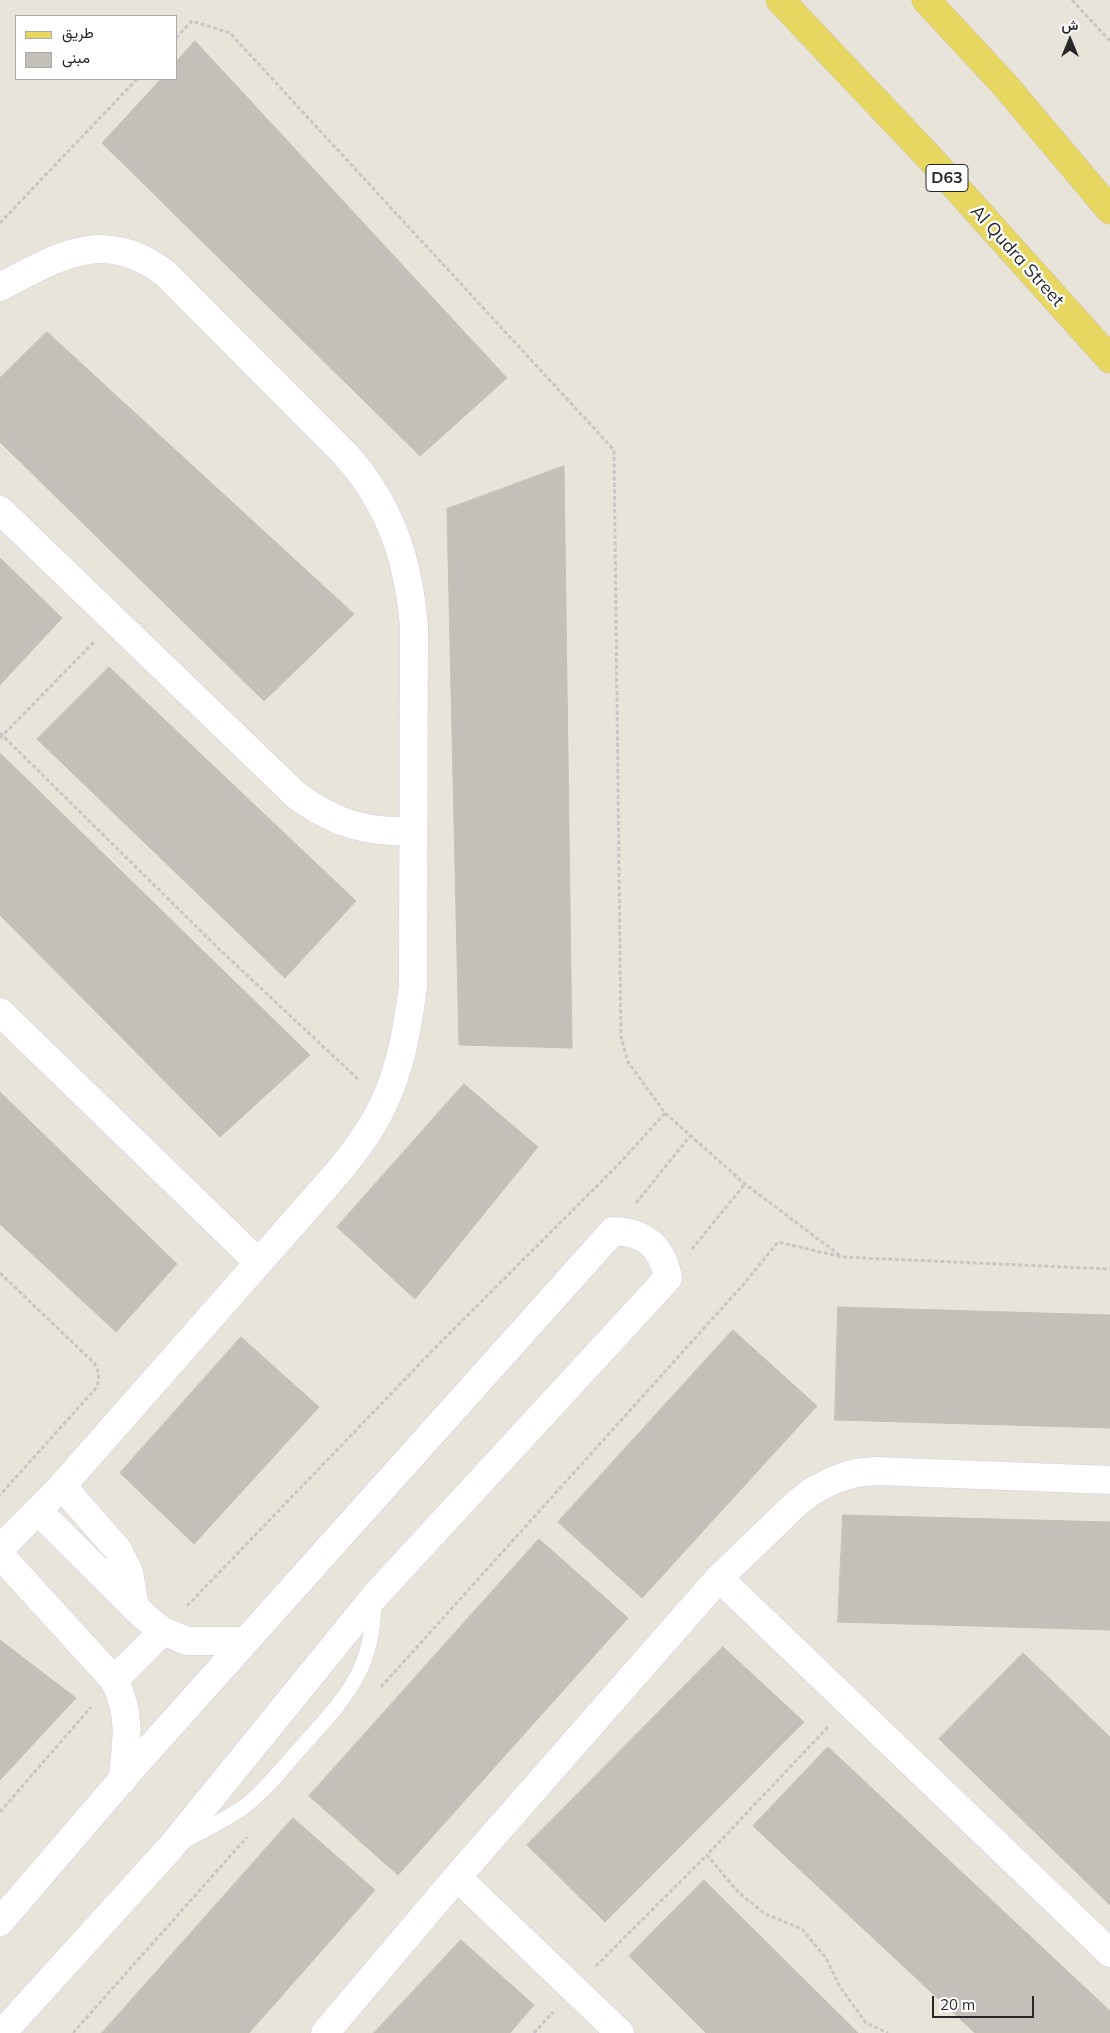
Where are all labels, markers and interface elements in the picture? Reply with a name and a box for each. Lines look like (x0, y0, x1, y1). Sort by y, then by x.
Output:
legend (15, 15, 178, 80)
north arrow (1045, 15, 1095, 65)
text: ش (1062, 16, 1078, 34)
text: طريق (62, 23, 94, 42)
text: مبنى (62, 48, 90, 67)
road number: D63 (926, 164, 968, 192)
street label: Al Qudra Street (966, 201, 1068, 311)
scale bar (935, 1986, 1038, 2018)
text: 20 m (940, 1995, 975, 2014)

